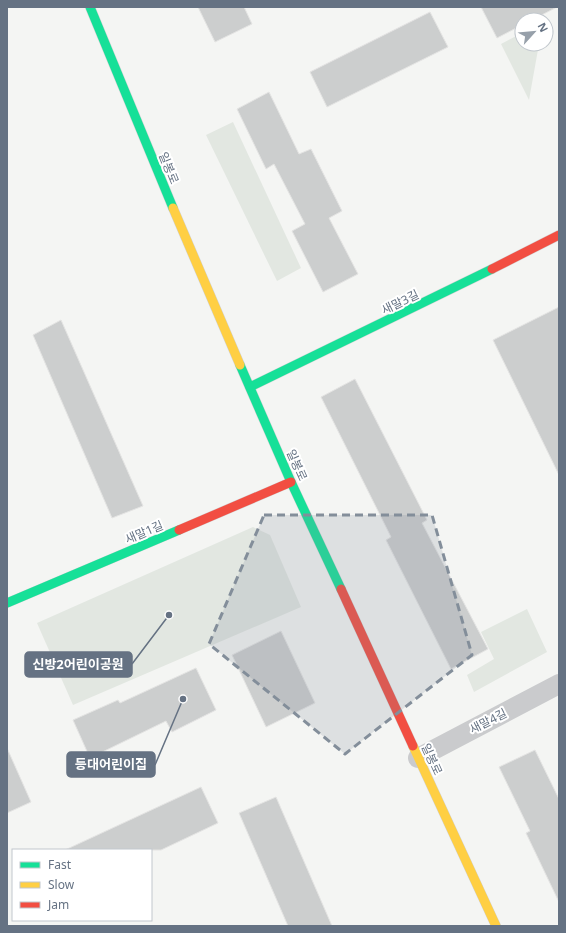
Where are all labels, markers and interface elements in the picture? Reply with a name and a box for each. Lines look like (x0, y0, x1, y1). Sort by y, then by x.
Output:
north arrow (514, 12, 554, 52)
text: N (535, 20, 552, 35)
street label: 일봉로 (155, 149, 183, 187)
street label: 새말3길 (378, 286, 422, 318)
street label: 일봉로 (282, 446, 312, 484)
street label: 새말1길 (122, 516, 166, 548)
callout: 신방2어린이공원 (25, 652, 132, 677)
text: 신방2어린이공원 (32, 655, 124, 673)
street label: 새말4길 (466, 704, 510, 738)
street label: 일봉로 (417, 740, 447, 778)
callout: 등대어린이집 (67, 752, 155, 777)
text: 등대어린이집 (75, 755, 147, 773)
legend (12, 849, 152, 921)
text: Fast (48, 856, 72, 873)
text: Slow (48, 876, 75, 893)
text: Jam (47, 896, 69, 913)

